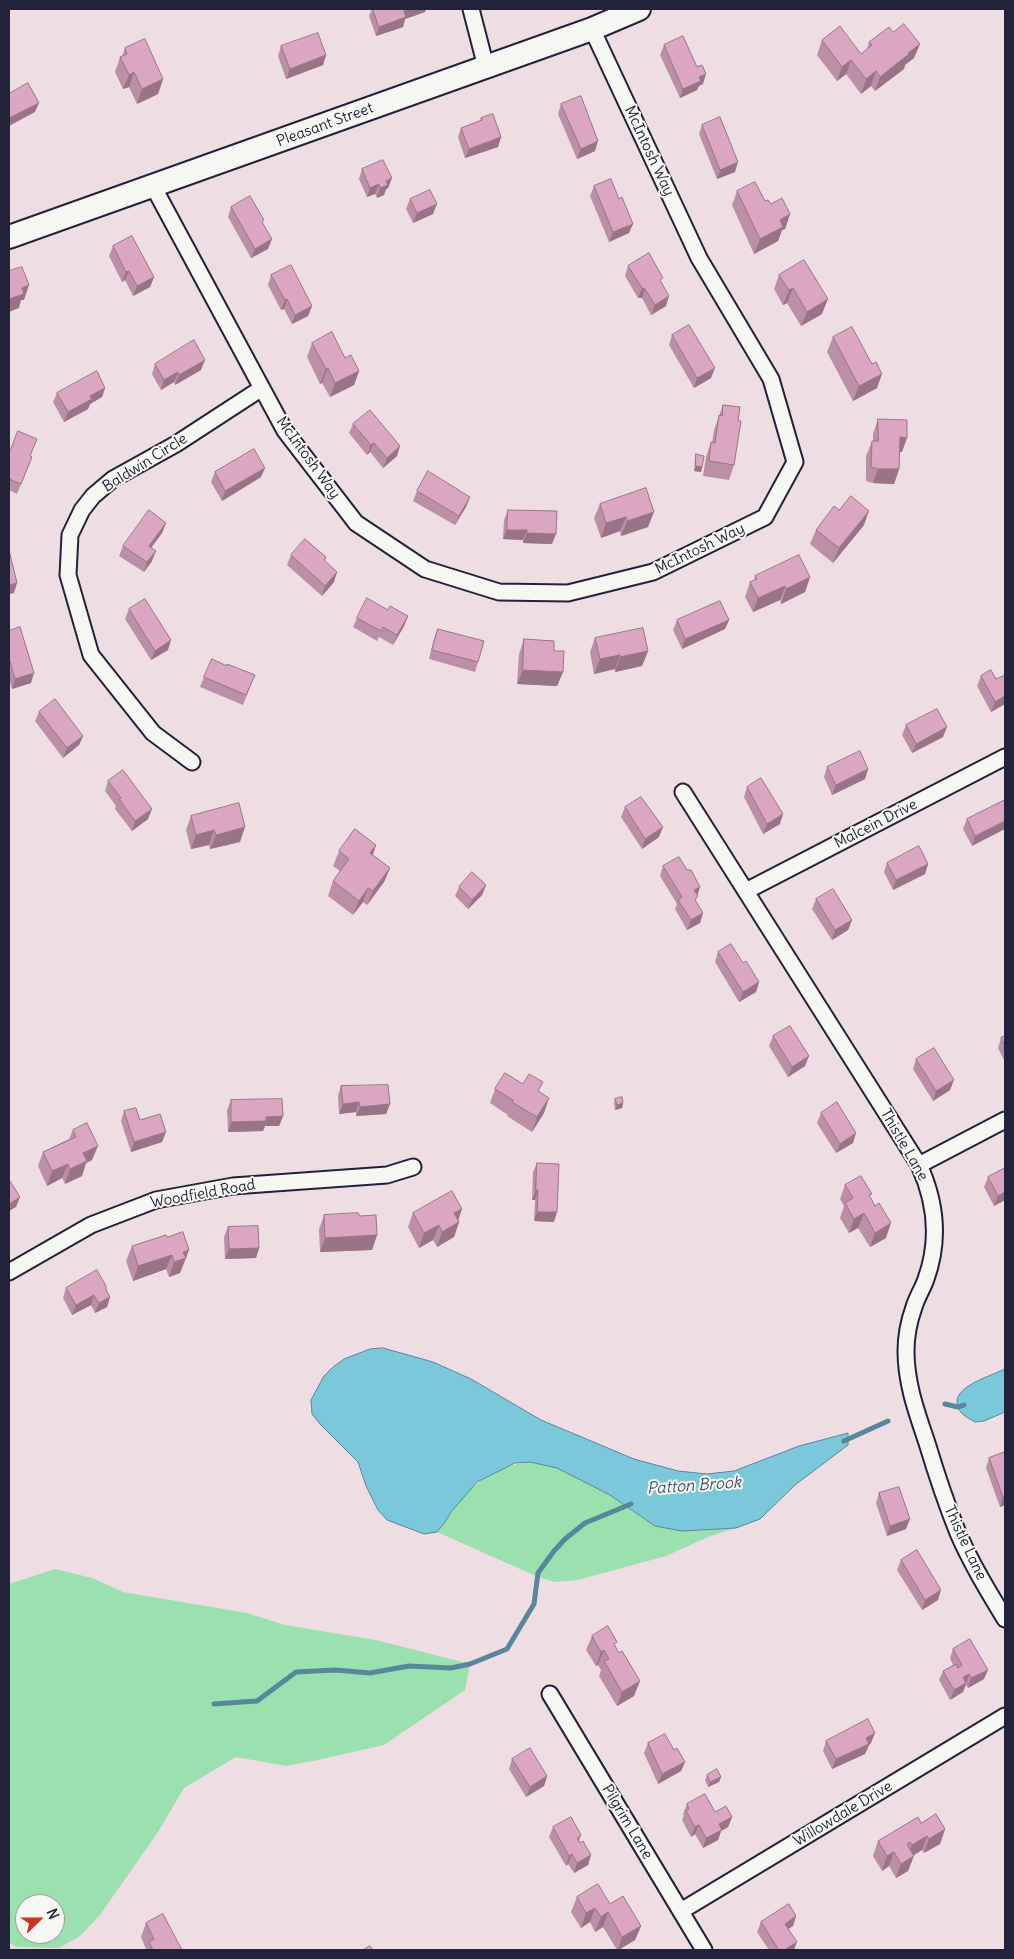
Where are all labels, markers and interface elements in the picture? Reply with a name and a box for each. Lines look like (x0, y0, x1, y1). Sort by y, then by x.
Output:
street label: Pleasant Street (274, 99, 376, 151)
street label: McIntosh Way (620, 103, 678, 199)
street label: McIntosh Way (272, 413, 344, 503)
street label: Baldwin Circle (99, 430, 191, 496)
street label: McIntosh Way (652, 520, 748, 578)
street label: Malcein Drive (832, 795, 920, 853)
street label: Thistle Lane (876, 1106, 932, 1184)
street label: Woodfield Road (149, 1176, 257, 1212)
water label: Patton Brook (646, 1473, 742, 1499)
street label: Thistle Lane (940, 1503, 990, 1583)
street label: Willowdale Drive (790, 1777, 896, 1851)
street label: Pilgrim Lane (598, 1781, 656, 1863)
north arrow (15, 1894, 65, 1944)
text: N (43, 1906, 63, 1922)

